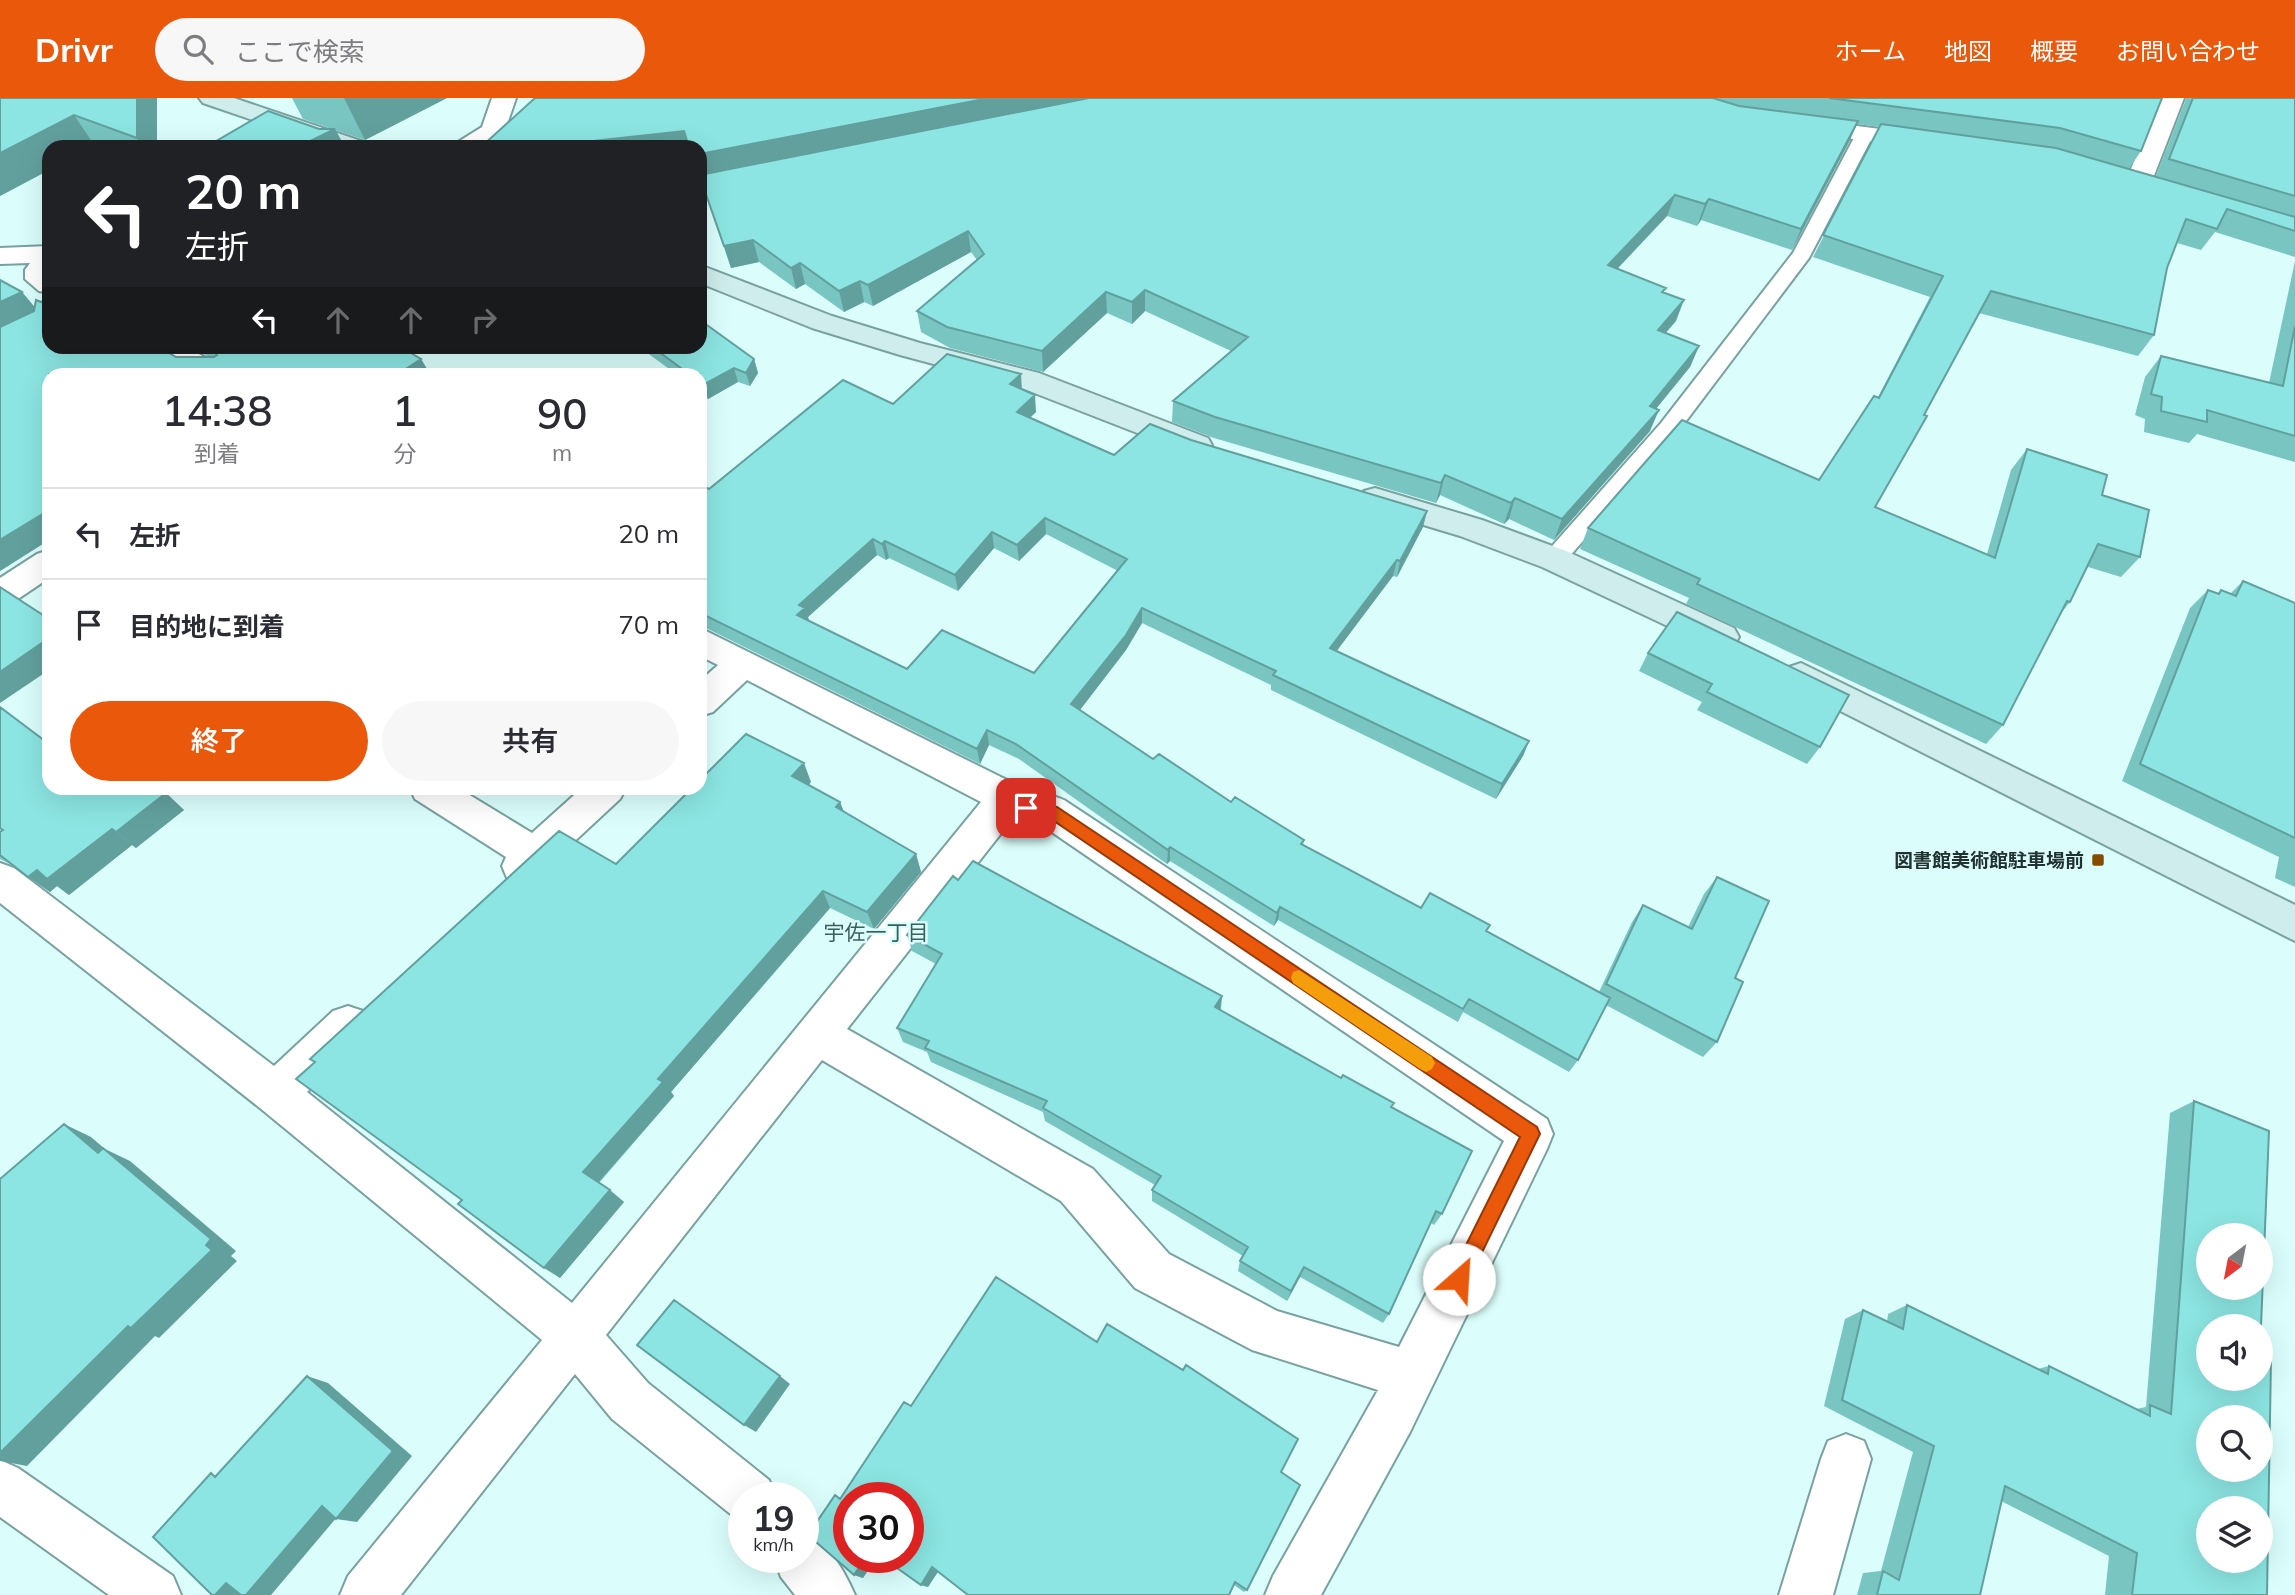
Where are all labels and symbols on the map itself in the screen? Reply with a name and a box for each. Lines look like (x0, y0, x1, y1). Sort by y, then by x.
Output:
pin (996, 778, 1056, 838)
place label: 図書館美術館駐車場前 (1894, 848, 2084, 872)
marker: 図書館美術館駐車場前 (2090, 852, 2106, 868)
district label: 宇佐一丁目 (824, 919, 929, 945)
north arrow (2196, 1223, 2273, 1300)
position arrow (1422, 1242, 1496, 1316)
speed limit sign: 30 (833, 1482, 924, 1573)

